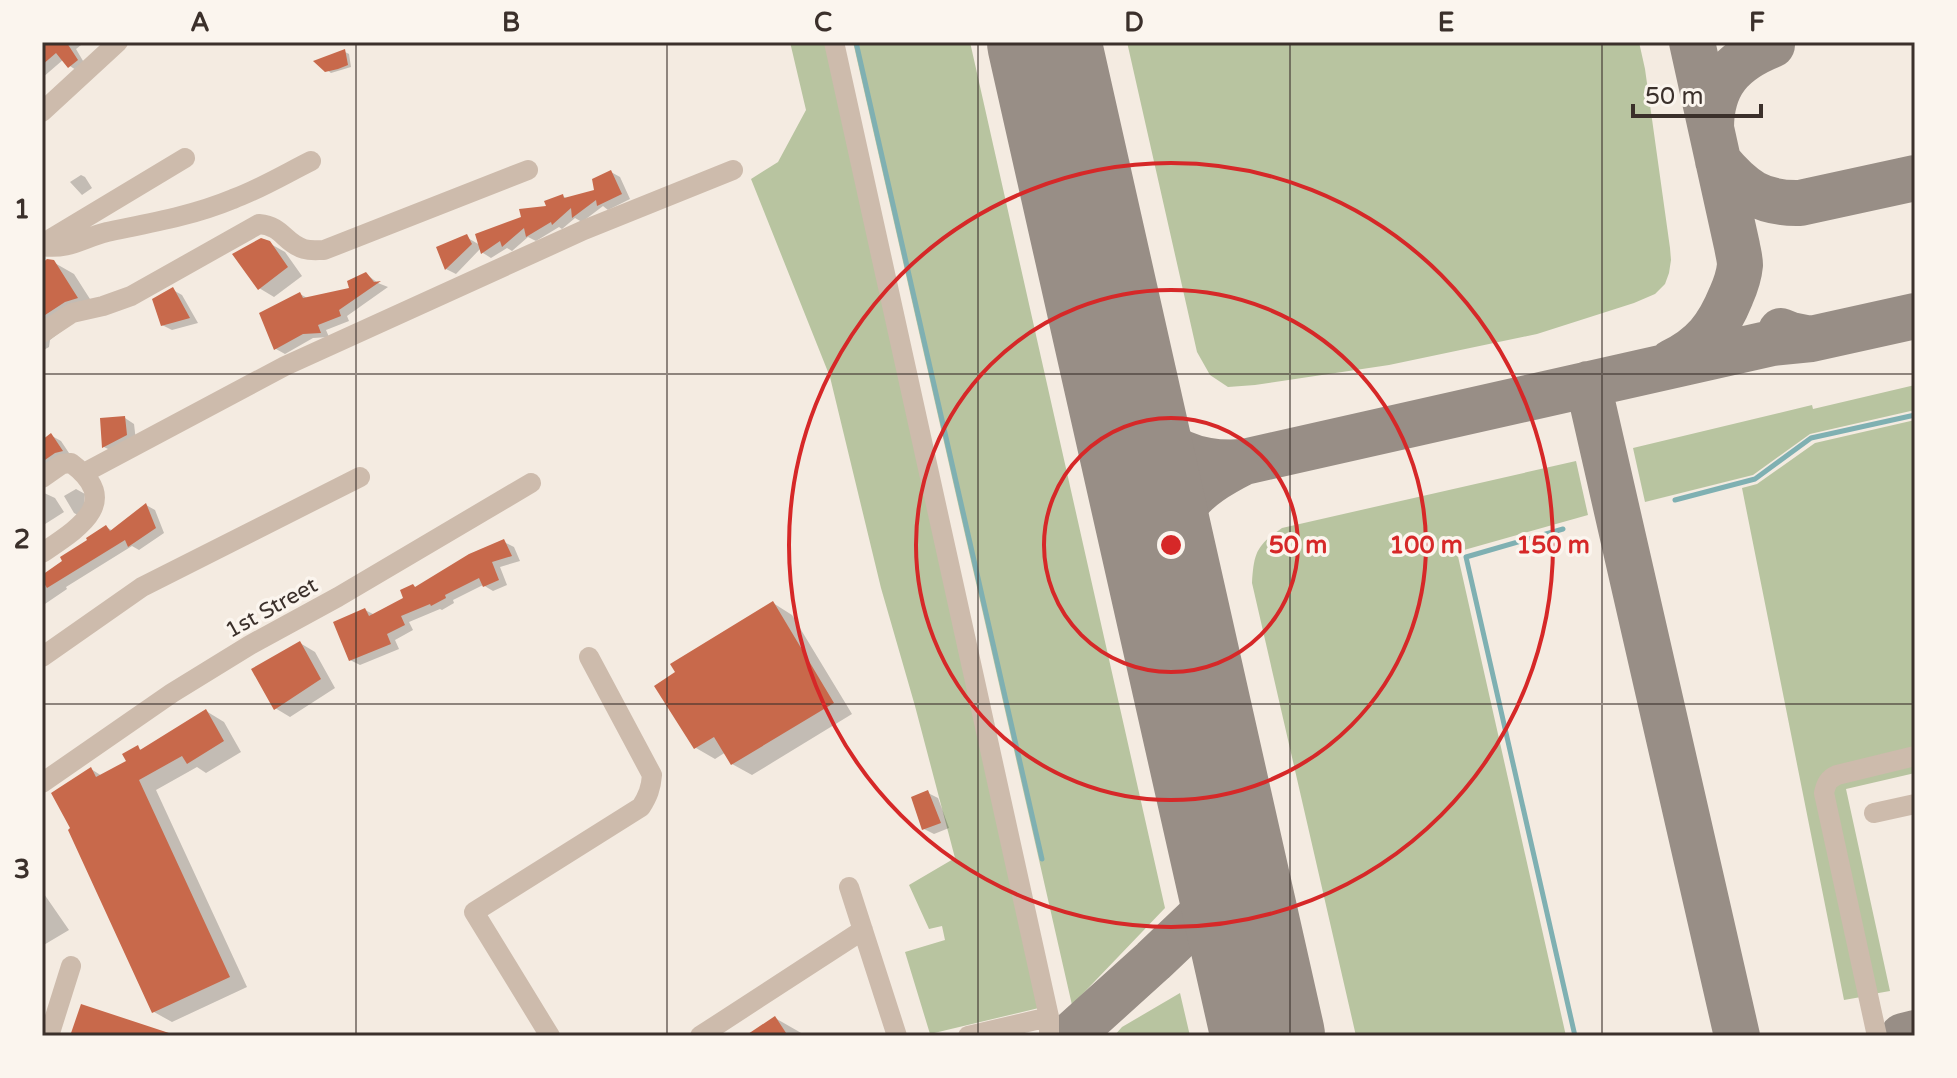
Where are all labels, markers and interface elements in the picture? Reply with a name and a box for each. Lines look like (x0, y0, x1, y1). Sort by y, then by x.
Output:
text: A (190, 7, 210, 38)
text: B (502, 7, 520, 38)
text: C (814, 7, 832, 38)
text: D (1124, 7, 1144, 38)
text: E (1438, 7, 1454, 38)
text: F (1749, 7, 1765, 38)
scale bar (1633, 68, 1761, 118)
text: 50 m (1645, 82, 1703, 111)
text: 1 (14, 194, 30, 225)
text: 2 (14, 524, 30, 555)
centre of rings (1157, 531, 1185, 559)
text: 50 m (1269, 531, 1327, 560)
text: 100 m (1389, 531, 1463, 560)
text: 150 m (1516, 531, 1590, 560)
street label: 1st Street (221, 572, 322, 644)
text: 3 (14, 854, 30, 885)

